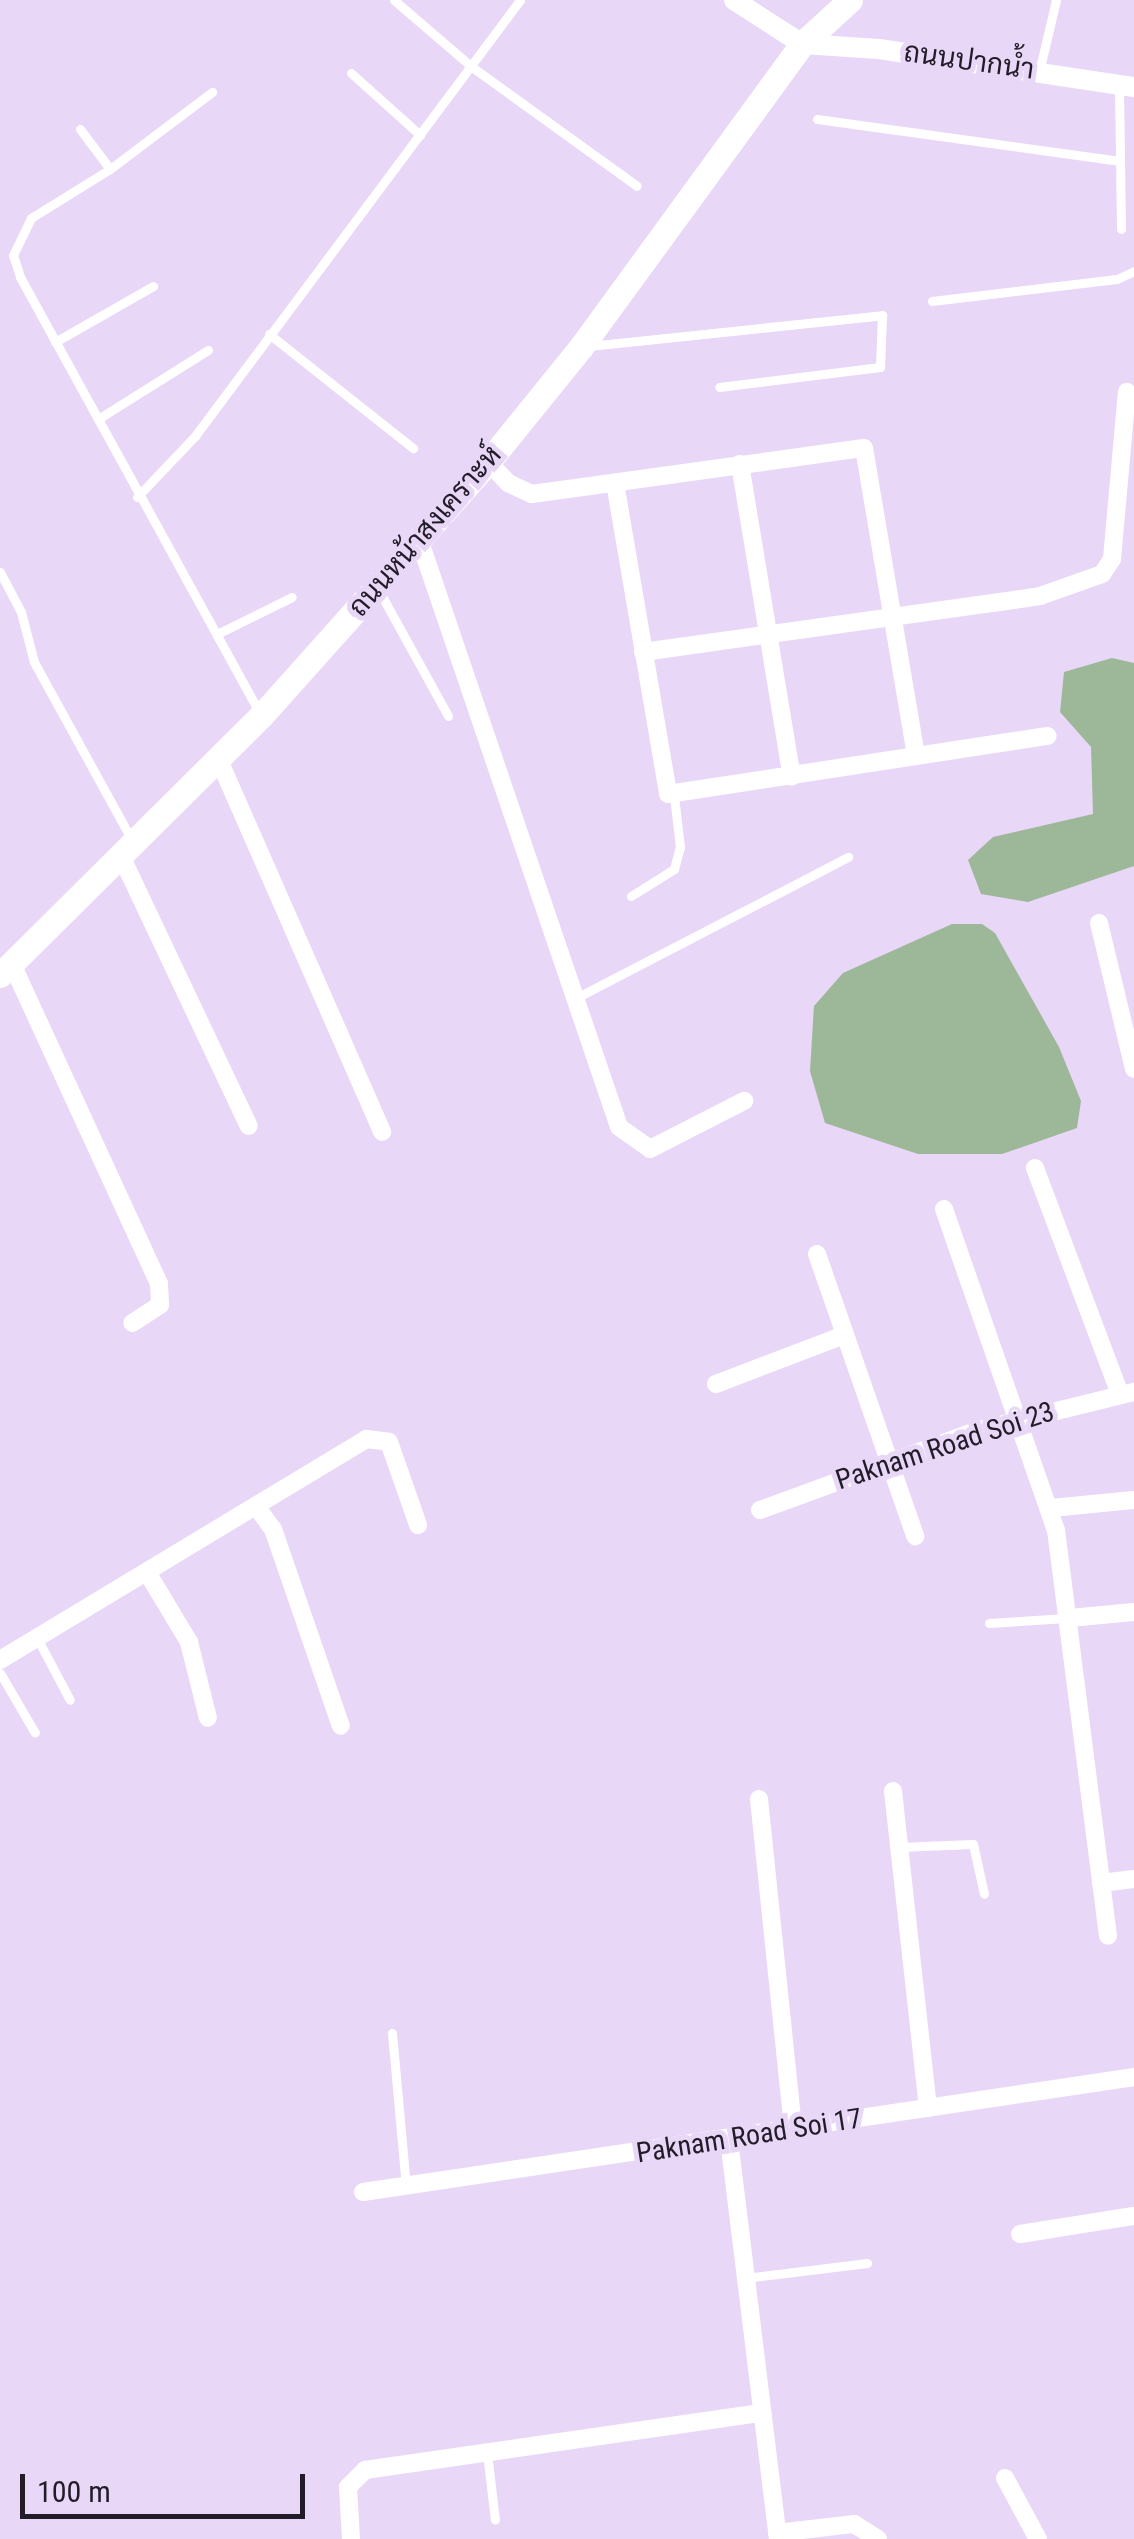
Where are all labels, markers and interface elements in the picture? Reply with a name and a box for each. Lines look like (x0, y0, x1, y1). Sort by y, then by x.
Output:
street label: ถนนปากน้ำ (902, 35, 1036, 87)
street label: ถนนหน้าสงเคราะห์ (342, 439, 508, 623)
street label: Paknam Road Soi 23 (832, 1395, 1058, 1497)
street label: Paknam Road Soi 17 (634, 2102, 864, 2170)
scale bar (25, 2454, 310, 2516)
text: 100 m (37, 2474, 111, 2509)

